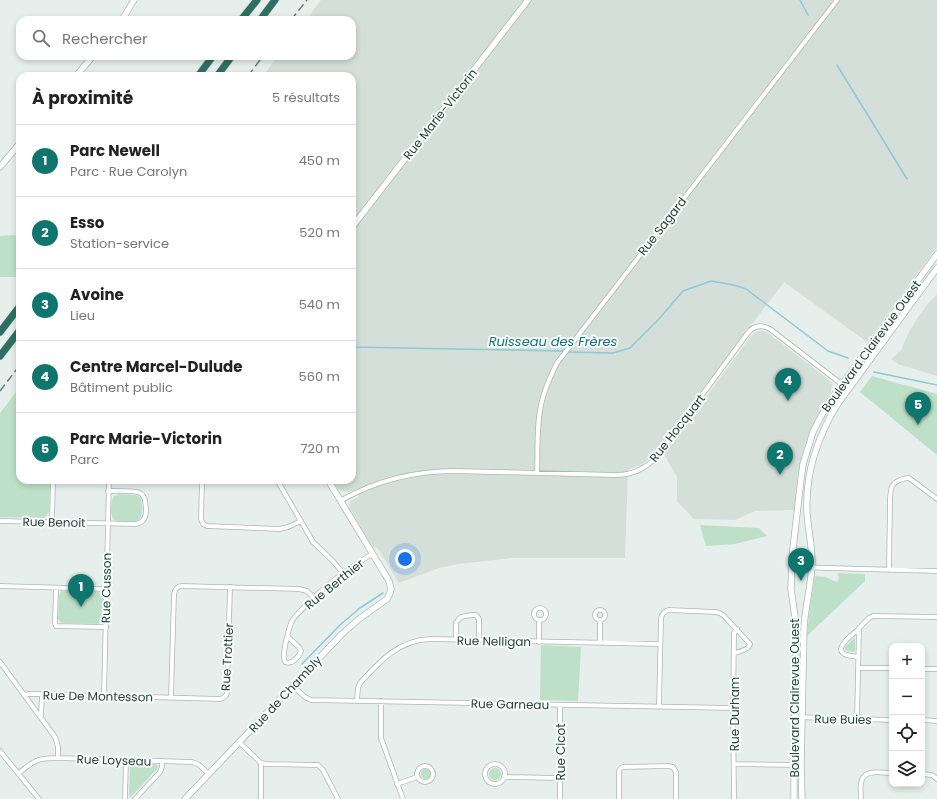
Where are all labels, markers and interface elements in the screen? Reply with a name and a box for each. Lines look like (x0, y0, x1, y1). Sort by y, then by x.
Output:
search box (16, 16, 356, 60)
icon: search (30, 27, 52, 49)
text: Rechercher (62, 28, 148, 49)
street label: Rue Marie-Victorin (399, 65, 481, 163)
text: À proximité (32, 86, 133, 110)
text: 5 résultats (272, 88, 340, 107)
text: Parc Newell (70, 140, 160, 161)
text: 1 (43, 151, 47, 170)
text: 450 m (299, 151, 340, 170)
text: Parc · Rue Carolyn (70, 162, 187, 181)
street label: Rue Sagard (634, 193, 690, 259)
text: Esso (70, 212, 104, 233)
text: 2 (41, 223, 49, 242)
text: 520 m (299, 223, 340, 242)
text: Station-service (70, 234, 169, 253)
street label: Boulevard Clairevue Ouest (817, 277, 925, 415)
text: Avoine (70, 284, 124, 305)
text: 3 (41, 295, 49, 314)
text: 540 m (299, 295, 340, 314)
text: Lieu (70, 306, 95, 325)
water label: Ruisseau des Frères (489, 332, 618, 351)
text: Centre Marcel-Dulude (70, 356, 243, 377)
text: 4 (41, 367, 49, 386)
text: 560 m (299, 367, 340, 386)
pin: 4 (775, 368, 801, 401)
text: Bâtiment public (70, 378, 173, 397)
street label: Rue Hocquart (645, 391, 709, 465)
pin: 5 (905, 392, 931, 425)
text: Parc Marie-Victorin (70, 428, 222, 449)
text: 5 (41, 439, 49, 458)
text: 720 m (300, 439, 340, 458)
pin: 2 (767, 442, 793, 475)
text: Parc (70, 450, 99, 469)
street label: Rue Benoit (22, 513, 86, 531)
pin: 3 (788, 548, 814, 581)
your location (395, 549, 415, 569)
street label: Rue Cusson (97, 553, 115, 623)
street label: Rue Berthier (301, 554, 368, 613)
pin: 1 (68, 574, 94, 607)
street label: Boulevard Clairevue Ouest (786, 618, 803, 778)
street label: Rue Trottier (217, 622, 237, 691)
street label: Rue Nelligan (457, 632, 531, 650)
map controls (889, 643, 925, 787)
button: + (889, 643, 925, 679)
street label: Rue de Chambly (245, 652, 325, 736)
street label: Rue Durham (726, 677, 743, 751)
button: − (889, 679, 925, 715)
street label: Rue De Montesson (43, 687, 153, 705)
street label: Rue Garneau (471, 695, 549, 713)
street label: Rue Buies (814, 710, 872, 728)
button: locate (889, 715, 925, 751)
street label: Rue Cicot (552, 723, 569, 781)
street label: Rue Loyseau (76, 750, 152, 770)
button: layers (889, 751, 925, 787)

